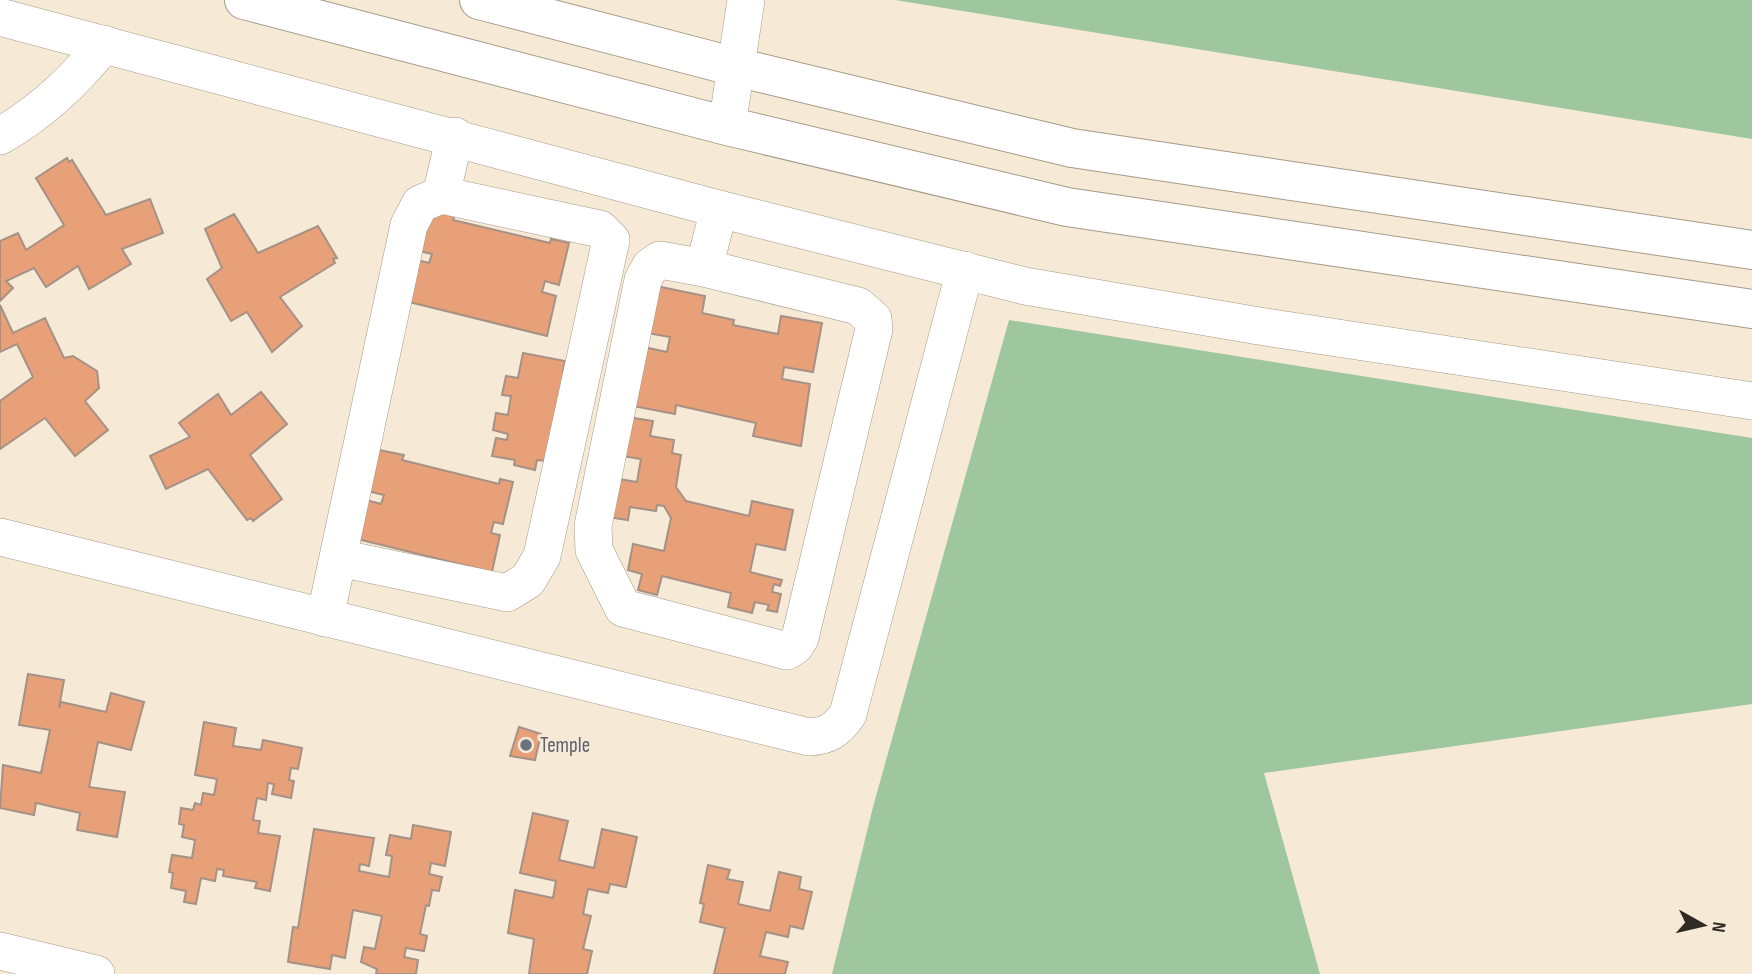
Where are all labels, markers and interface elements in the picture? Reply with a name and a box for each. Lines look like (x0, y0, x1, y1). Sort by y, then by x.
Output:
place label: Temple (540, 733, 590, 758)
marker: Temple (518, 737, 534, 753)
north arrow (1668, 890, 1738, 960)
text: N (1706, 921, 1730, 934)

